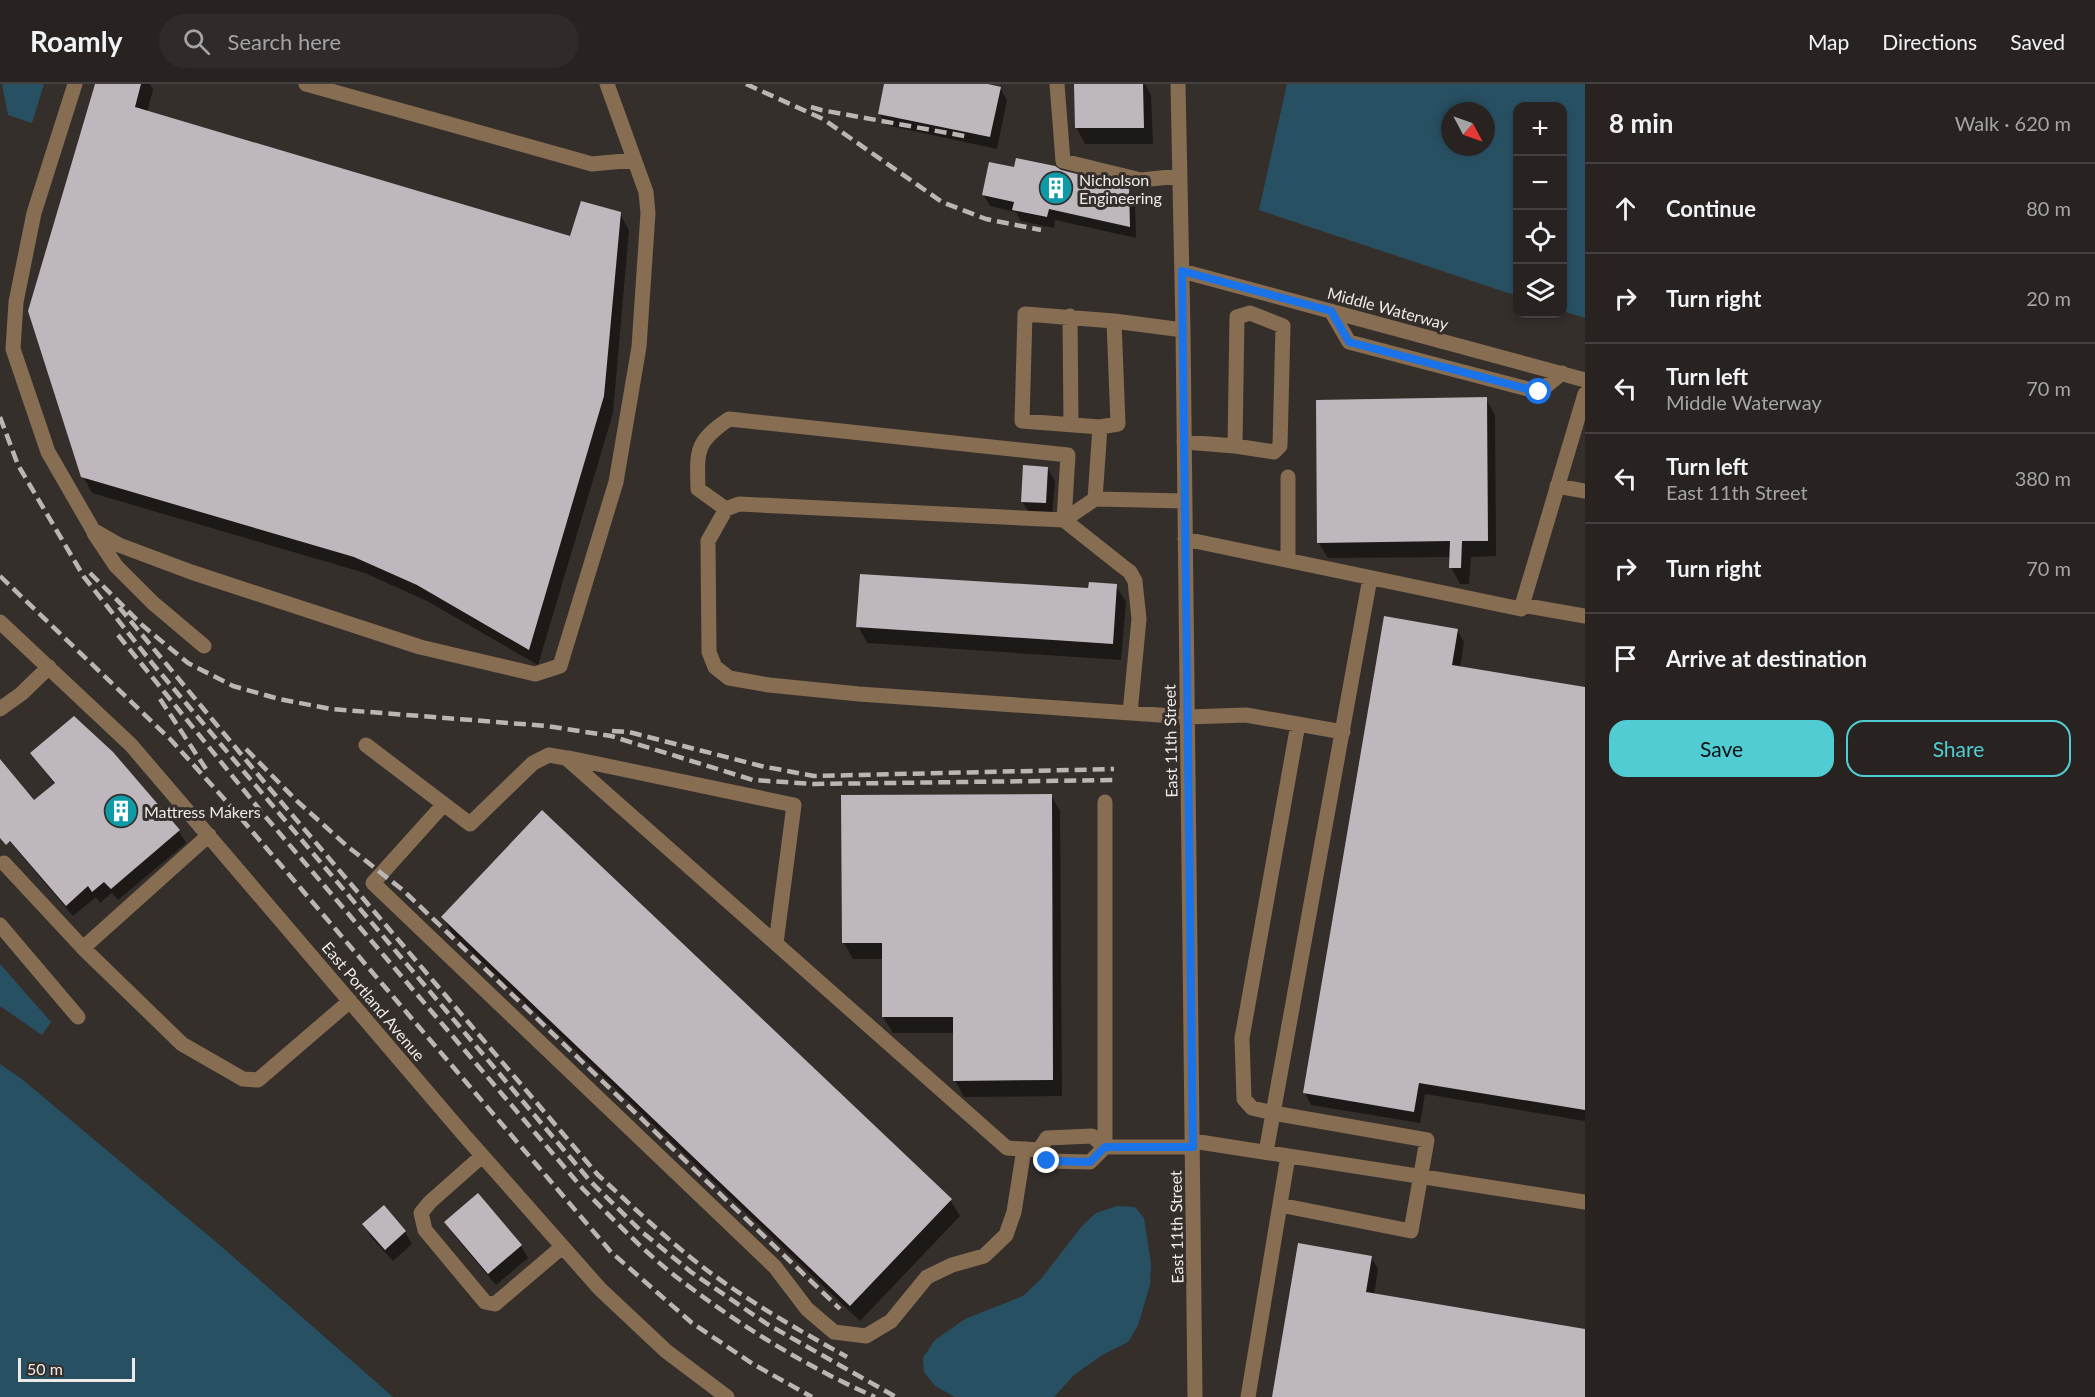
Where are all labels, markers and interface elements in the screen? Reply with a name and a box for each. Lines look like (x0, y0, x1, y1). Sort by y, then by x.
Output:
search box (159, 14, 579, 68)
text: Roamly (30, 24, 123, 58)
icon: search (180, 25, 213, 58)
text: Search here (228, 28, 341, 55)
text: Map (1808, 29, 1849, 54)
text: Directions (1882, 29, 1977, 54)
text: Saved (2010, 29, 2065, 54)
north arrow (1441, 102, 1495, 156)
map controls (1513, 102, 1567, 318)
button: + (1513, 102, 1567, 156)
text: 8 min (1609, 107, 1673, 139)
text: Walk · 620 m (1955, 111, 2071, 135)
button: − (1513, 156, 1567, 210)
building icon: Nicholson Engineering (1038, 170, 1074, 206)
place label: Nicholson Engineering (1079, 170, 1162, 207)
icon: ahead (1609, 192, 1642, 225)
text: Continue (1666, 195, 1756, 222)
text: 80 m (2026, 196, 2071, 220)
button: locate (1513, 210, 1567, 264)
button: layers (1513, 264, 1567, 318)
icon: right (1609, 282, 1642, 315)
street label: Middle Waterway (1325, 283, 1451, 333)
text: Turn right (1666, 285, 1761, 312)
text: 20 m (2026, 286, 2071, 310)
text: Turn left (1666, 363, 1748, 390)
icon: left (1609, 372, 1642, 405)
text: 70 m (2026, 376, 2071, 400)
route start (1525, 378, 1551, 404)
text: Middle Waterway (1666, 390, 1822, 414)
text: Turn left (1666, 453, 1748, 480)
icon: left (1609, 462, 1642, 495)
text: 380 m (2015, 466, 2071, 490)
text: East 11th Street (1666, 480, 1808, 504)
icon: right (1609, 552, 1642, 585)
text: Turn right (1666, 555, 1761, 582)
text: 70 m (2026, 556, 2071, 580)
icon: arrive (1609, 642, 1642, 675)
text: Arrive at destination (1666, 645, 1867, 672)
street label: East 11th Street (1160, 684, 1180, 798)
button: Save (1609, 720, 1834, 777)
button: Share (1846, 720, 2071, 777)
building icon: Mattress Makers (103, 793, 139, 829)
place label: Mattress Makers (144, 802, 261, 821)
street label: East Portland Avenue (319, 938, 429, 1064)
route end (1033, 1147, 1059, 1173)
street label: East 11th Street (1166, 1170, 1186, 1284)
scale bar (18, 1355, 135, 1382)
text: 50 m (27, 1359, 63, 1378)

